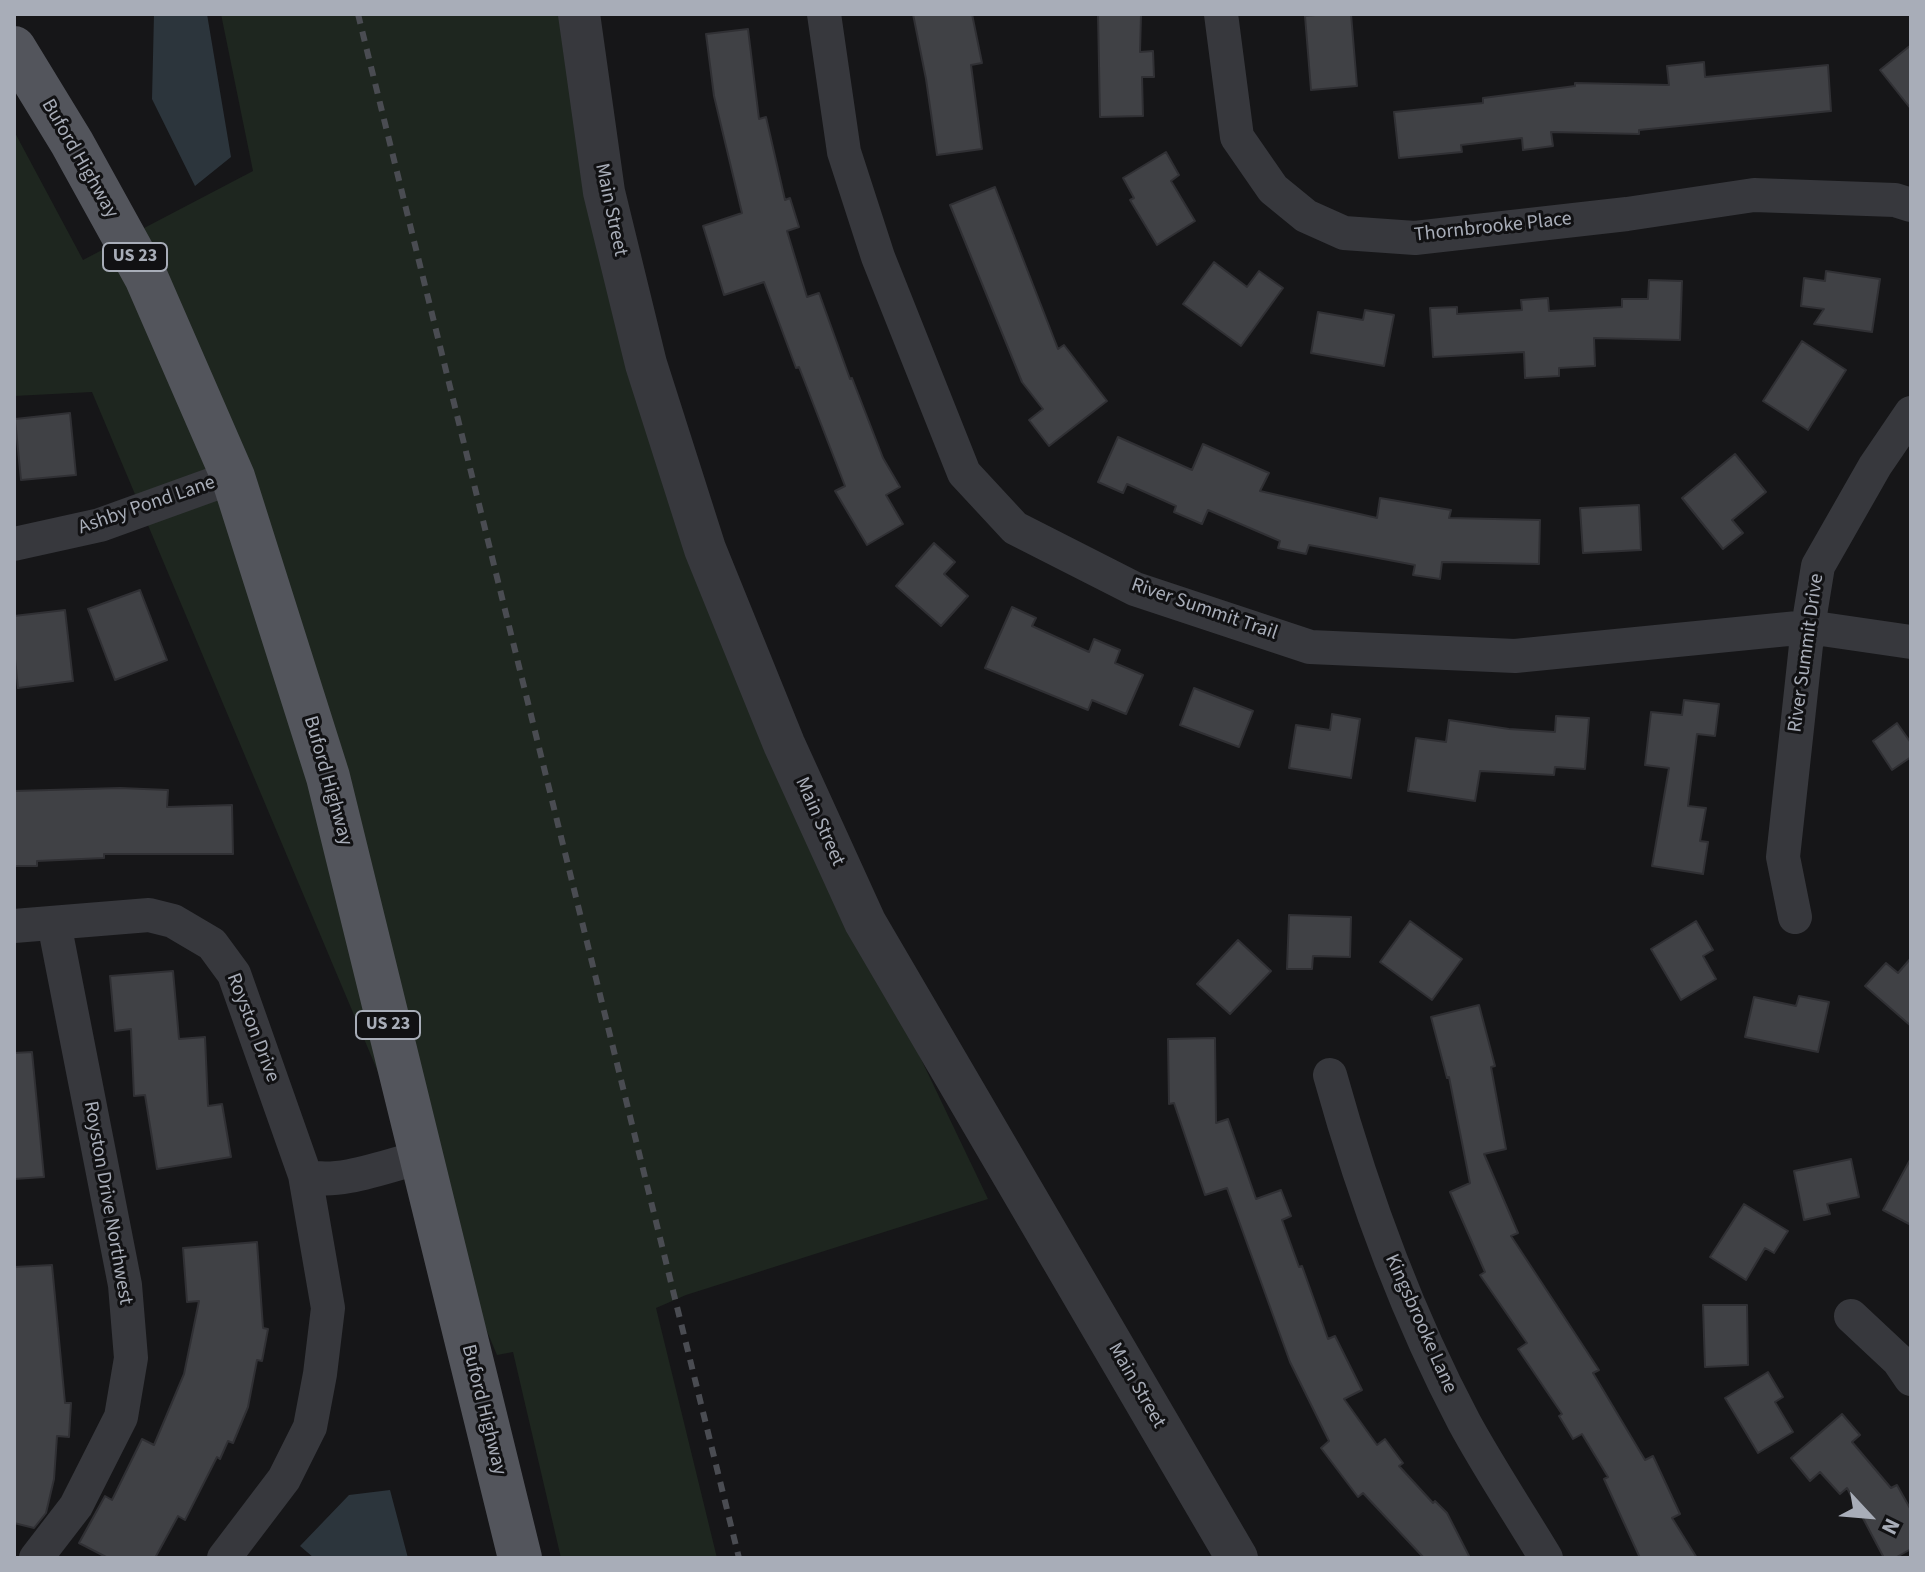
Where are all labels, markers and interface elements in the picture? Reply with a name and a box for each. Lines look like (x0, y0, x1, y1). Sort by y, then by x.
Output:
street label: Buford Highway (35, 95, 123, 223)
street label: Main Street (588, 161, 632, 259)
street label: Thornbrooke Place (1413, 208, 1573, 248)
road number: US 23 (103, 243, 167, 271)
street label: Ashby Pond Lane (75, 471, 219, 541)
street label: River Summit Drive (1784, 572, 1830, 734)
street label: River Summit Trail (1128, 574, 1280, 646)
street label: Buford Highway (297, 714, 357, 848)
street label: Main Street (789, 774, 849, 870)
street label: Royston Drive (220, 970, 284, 1086)
road number: US 23 (356, 1011, 420, 1039)
street label: Royston Drive Northwest (77, 1099, 137, 1307)
street label: Kingsbrooke Lane (1379, 1251, 1461, 1397)
street label: Main Street (1102, 1339, 1170, 1433)
street label: Buford Highway (455, 1342, 511, 1478)
north arrow (1829, 1476, 1909, 1556)
text: N (1873, 1513, 1908, 1540)

